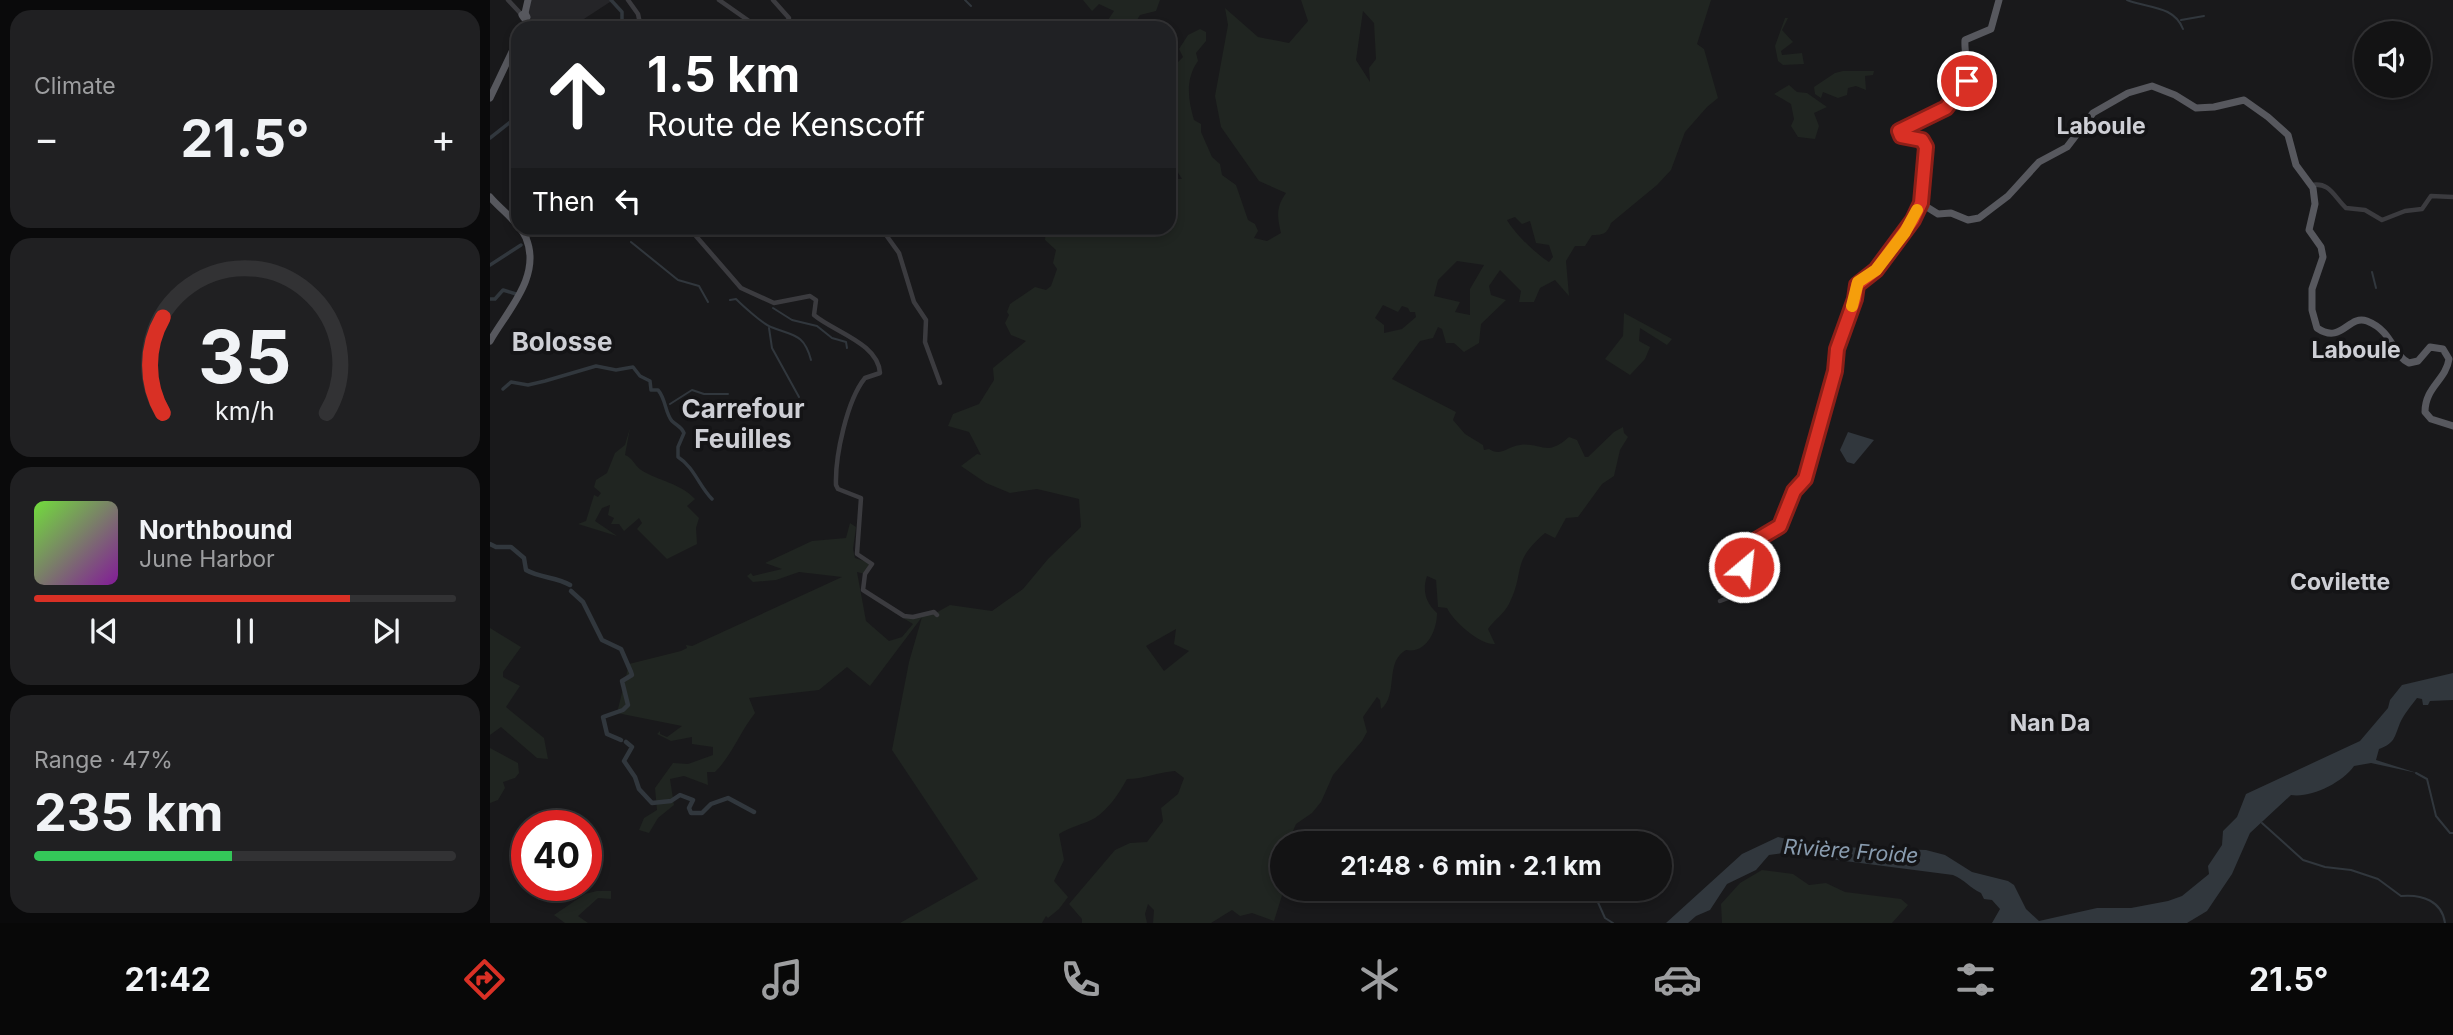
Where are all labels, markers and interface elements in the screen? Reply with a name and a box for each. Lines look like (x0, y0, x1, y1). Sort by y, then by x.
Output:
map controls (2354, 21, 2431, 98)
button: sound (2354, 21, 2431, 98)
text: 1.5 km (647, 45, 800, 104)
icon: ahead (532, 49, 623, 140)
pin (1937, 51, 1997, 111)
icon: arrive (1948, 62, 1986, 100)
text: Climate (34, 72, 116, 100)
text: Route de Kenscoff (647, 105, 925, 144)
text: 21.5° (180, 107, 310, 170)
district label: Laboule (2056, 112, 2146, 140)
text: − (34, 115, 59, 161)
text: + (431, 115, 456, 161)
icon: left (609, 182, 647, 220)
text: Then (532, 186, 595, 217)
text: 35 (198, 313, 292, 402)
district label: Bolosse (512, 326, 612, 357)
district label: Laboule (2311, 336, 2401, 364)
district label: Carrefour Feuilles (681, 393, 805, 454)
text: km/h (215, 396, 275, 426)
text: Northbound (139, 514, 293, 545)
position arrow (1707, 530, 1781, 604)
text: June Harbor (139, 545, 275, 573)
district label: Covilette (2290, 568, 2390, 596)
icon: previous (85, 612, 123, 650)
icon: pause (226, 612, 264, 650)
icon: next (367, 612, 405, 650)
district label: Nan Da (2010, 709, 2090, 737)
text: Range · 47% (34, 746, 173, 774)
text: 235 km (34, 781, 224, 844)
speed limit sign: 40 (511, 810, 602, 901)
water label: Rivière Froide (1783, 834, 1919, 868)
text: 21:48 · 6 min · 2.1 km (1340, 850, 1602, 881)
icon: directions (460, 955, 509, 1004)
icon: music (758, 955, 807, 1004)
icon: phone (1056, 955, 1105, 1004)
icon: climate (1355, 955, 1404, 1004)
icon: car (1653, 955, 1702, 1004)
icon: filters (1951, 955, 2000, 1004)
text: 21:42 (125, 960, 211, 999)
text: 21.5° (2249, 960, 2328, 999)

